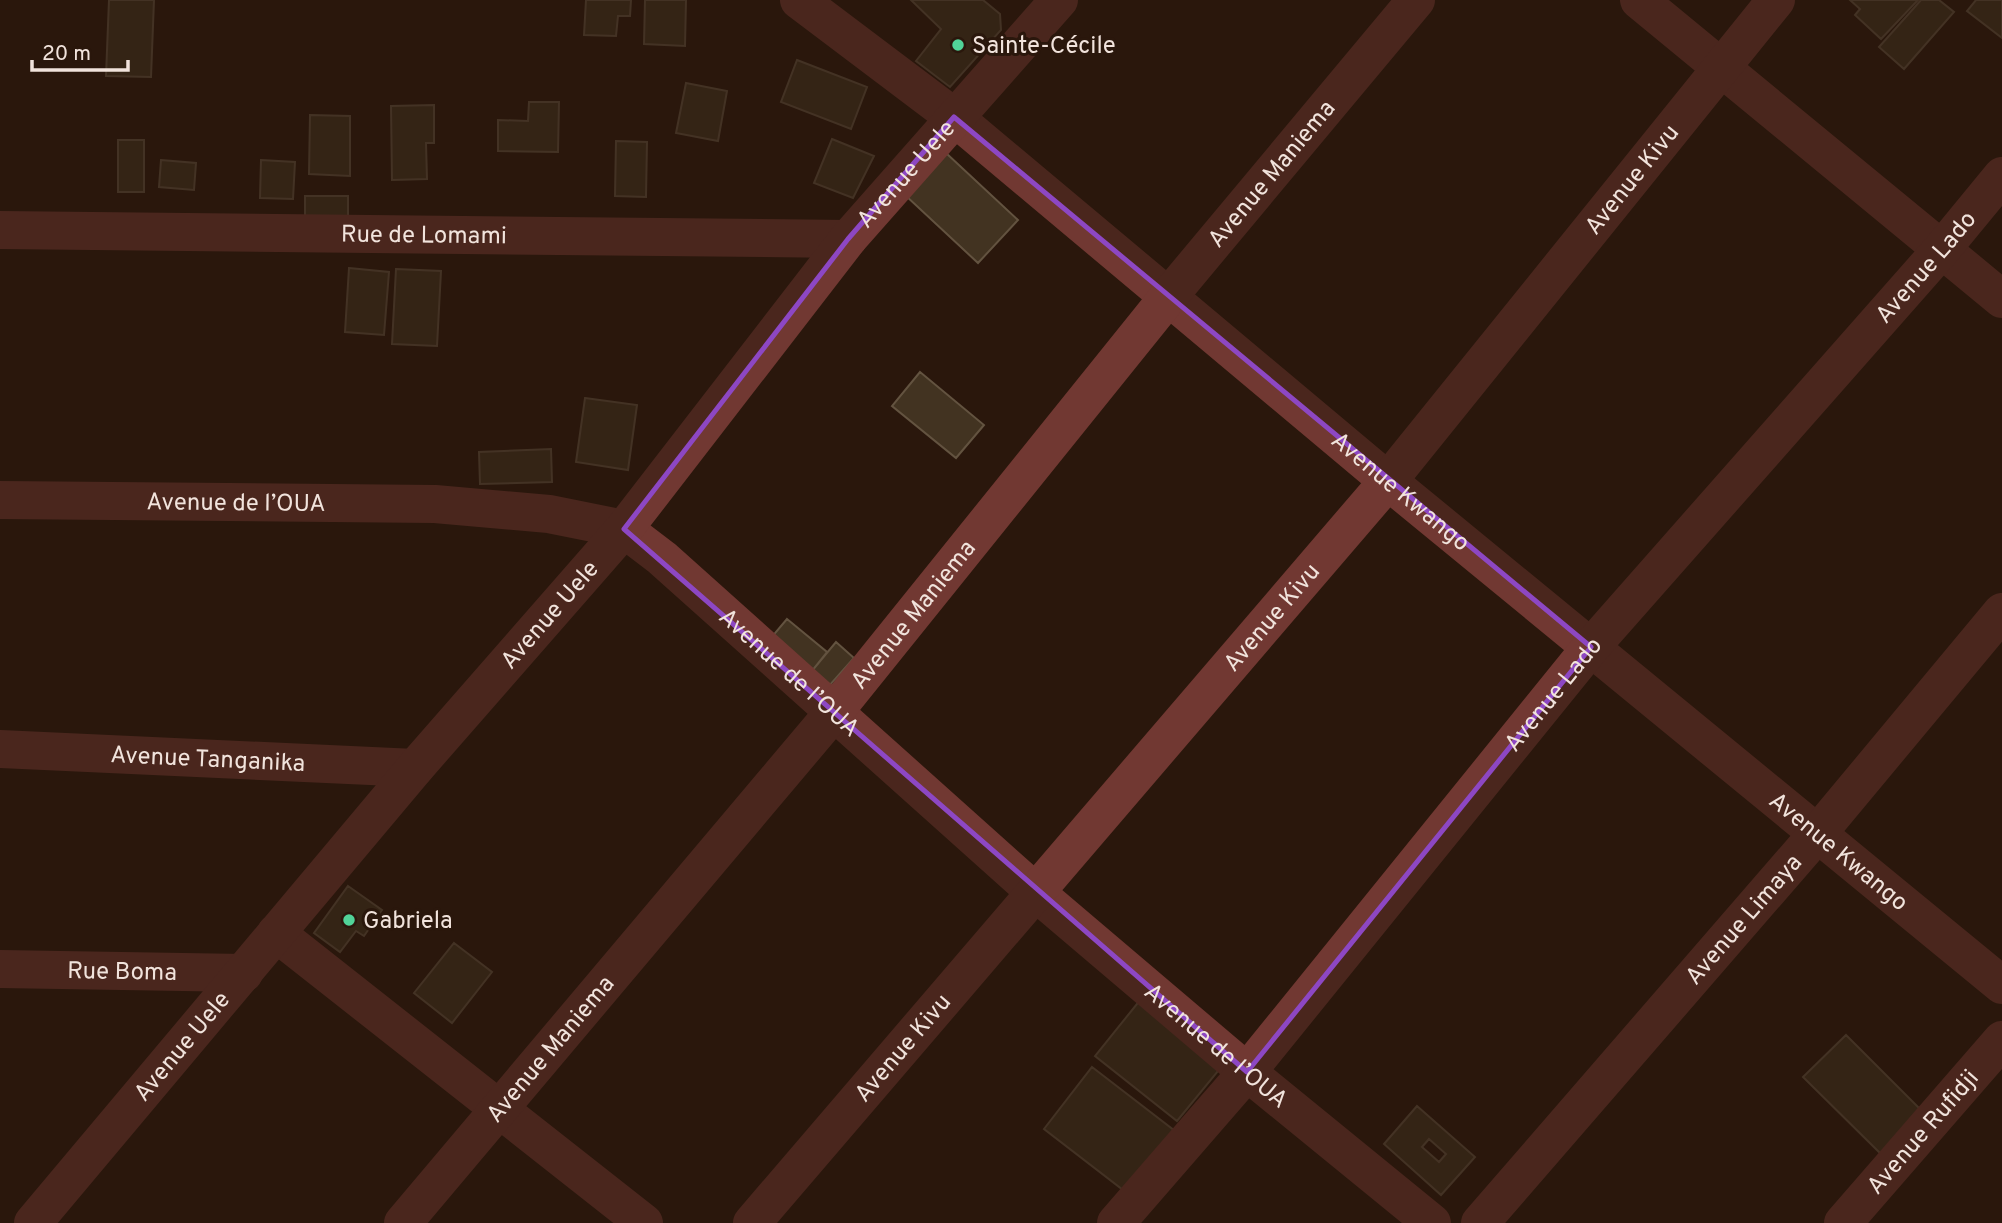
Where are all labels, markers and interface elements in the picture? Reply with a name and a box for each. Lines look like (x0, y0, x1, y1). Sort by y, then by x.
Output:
scale bar (32, 28, 128, 72)
place label: Sainte-Cécile (972, 32, 1116, 62)
marker: Sainte-Cécile (950, 37, 966, 53)
text: 20 m (42, 41, 91, 68)
street label: Avenue Maniema (1202, 95, 1343, 255)
street label: Avenue Uele (851, 115, 963, 236)
street label: Avenue Kivu (1579, 119, 1687, 242)
street label: Avenue Lado (1870, 206, 1984, 331)
street label: Rue de Lomami (341, 221, 507, 252)
street label: Avenue Kwango (1324, 426, 1475, 559)
street label: Avenue de l’OUA (146, 488, 326, 520)
street label: Avenue Maniema (845, 535, 983, 696)
street label: Avenue Uele (495, 555, 606, 676)
street label: Avenue Kivu (1218, 558, 1328, 679)
street label: Avenue de l’OUA (712, 603, 865, 745)
street label: Avenue Lado (1499, 632, 1610, 759)
street label: Avenue Tanganika (109, 741, 306, 780)
street label: Avenue Kwango (1762, 787, 1913, 919)
street label: Avenue Limaya (1680, 849, 1810, 992)
place label: Gabriela (363, 907, 453, 937)
marker: Gabriela (341, 912, 357, 928)
street label: Rue Boma (67, 957, 177, 989)
street label: Avenue Maniema (481, 970, 622, 1130)
street label: Avenue de l’OUA (1137, 978, 1293, 1116)
street label: Avenue Uele (128, 986, 238, 1109)
street label: Avenue Kivu (849, 988, 959, 1109)
street label: Avenue Rufidji (1862, 1064, 1986, 1202)

